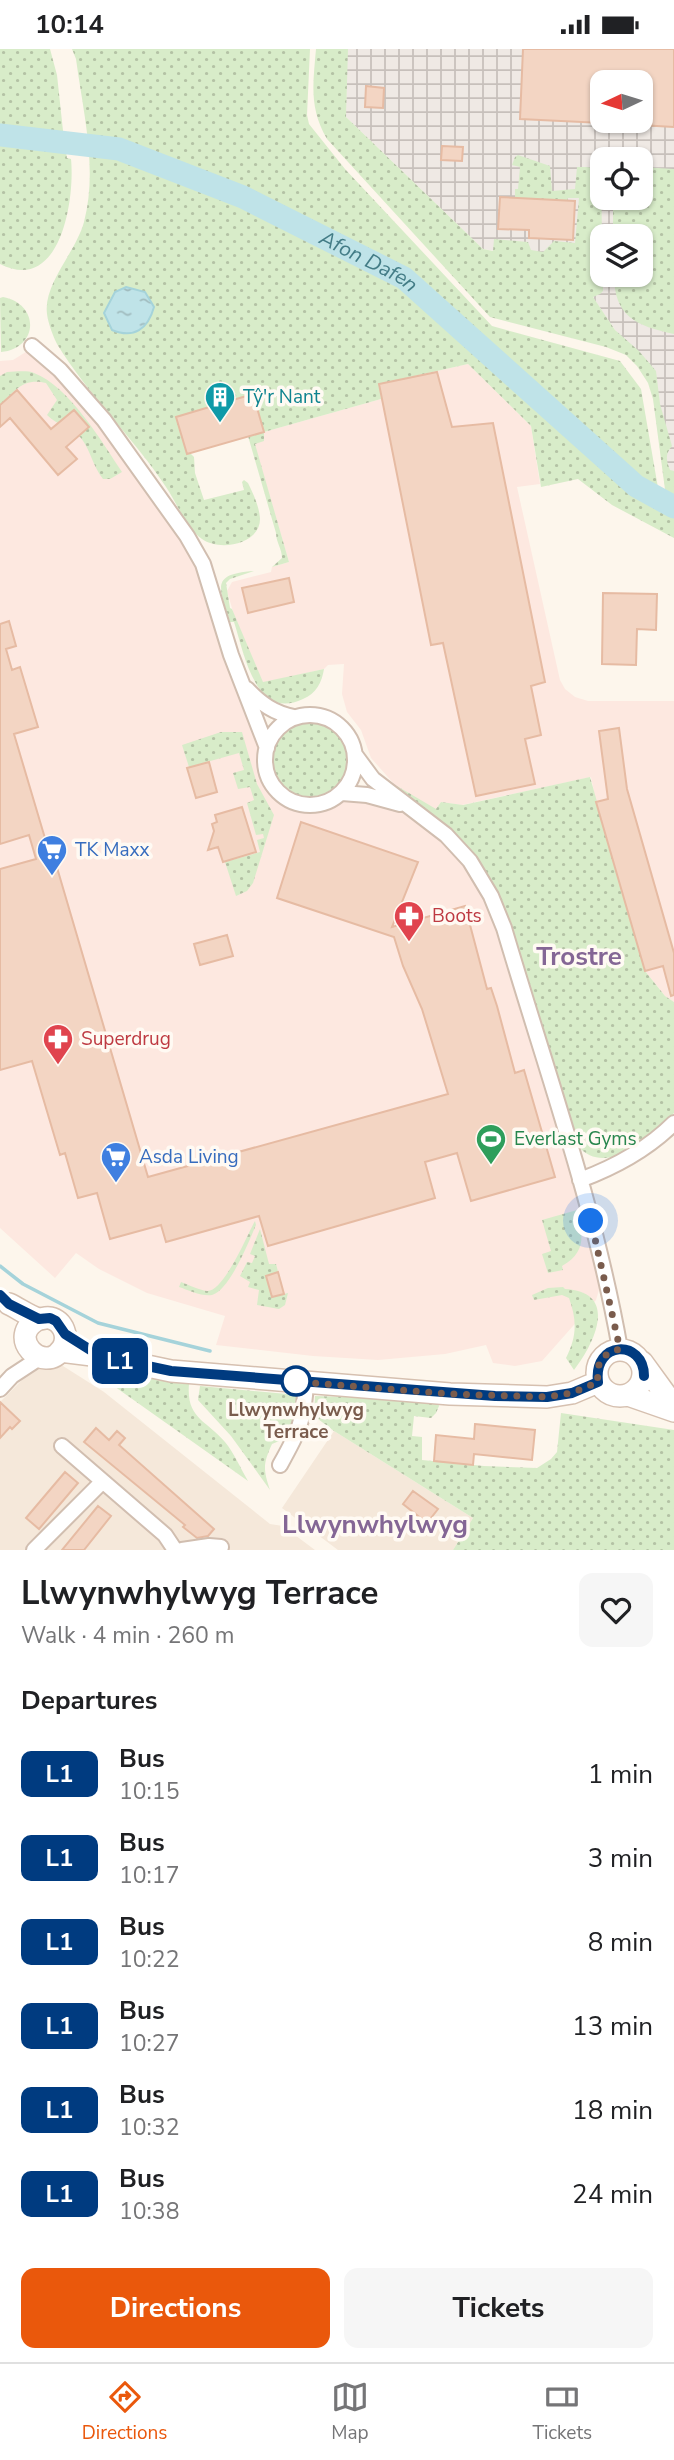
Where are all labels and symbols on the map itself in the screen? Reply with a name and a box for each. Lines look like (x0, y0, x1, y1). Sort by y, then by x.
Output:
north arrow (590, 70, 653, 133)
water label: Afon Dafen (314, 223, 424, 298)
building icon: Tŷ'r Nant (203, 380, 237, 424)
place label: Tŷ'r Nant (243, 384, 321, 410)
supermarket icon: TK Maxx (35, 833, 69, 877)
place label: TK Maxx (75, 837, 149, 863)
pharmacy icon: Boots (392, 899, 426, 943)
place label: Boots (432, 903, 482, 929)
district label: Trostre (536, 939, 622, 974)
pharmacy icon: Superdrug (41, 1022, 75, 1066)
place label: Superdrug (81, 1026, 171, 1052)
sports icon: Everlast Gyms (474, 1122, 508, 1166)
place label: Everlast Gyms (514, 1126, 637, 1152)
supermarket icon: Asda Living (99, 1140, 133, 1184)
place label: Asda Living (139, 1144, 239, 1170)
your location (573, 1203, 608, 1238)
line badge: L1 (88, 1338, 152, 1384)
marker: Llwynwhylwyg Terrace (281, 1366, 311, 1396)
place label: Llwynwhylwyg Terrace (228, 1397, 364, 1445)
district label: Llwynwhylwyg (282, 1507, 468, 1542)

